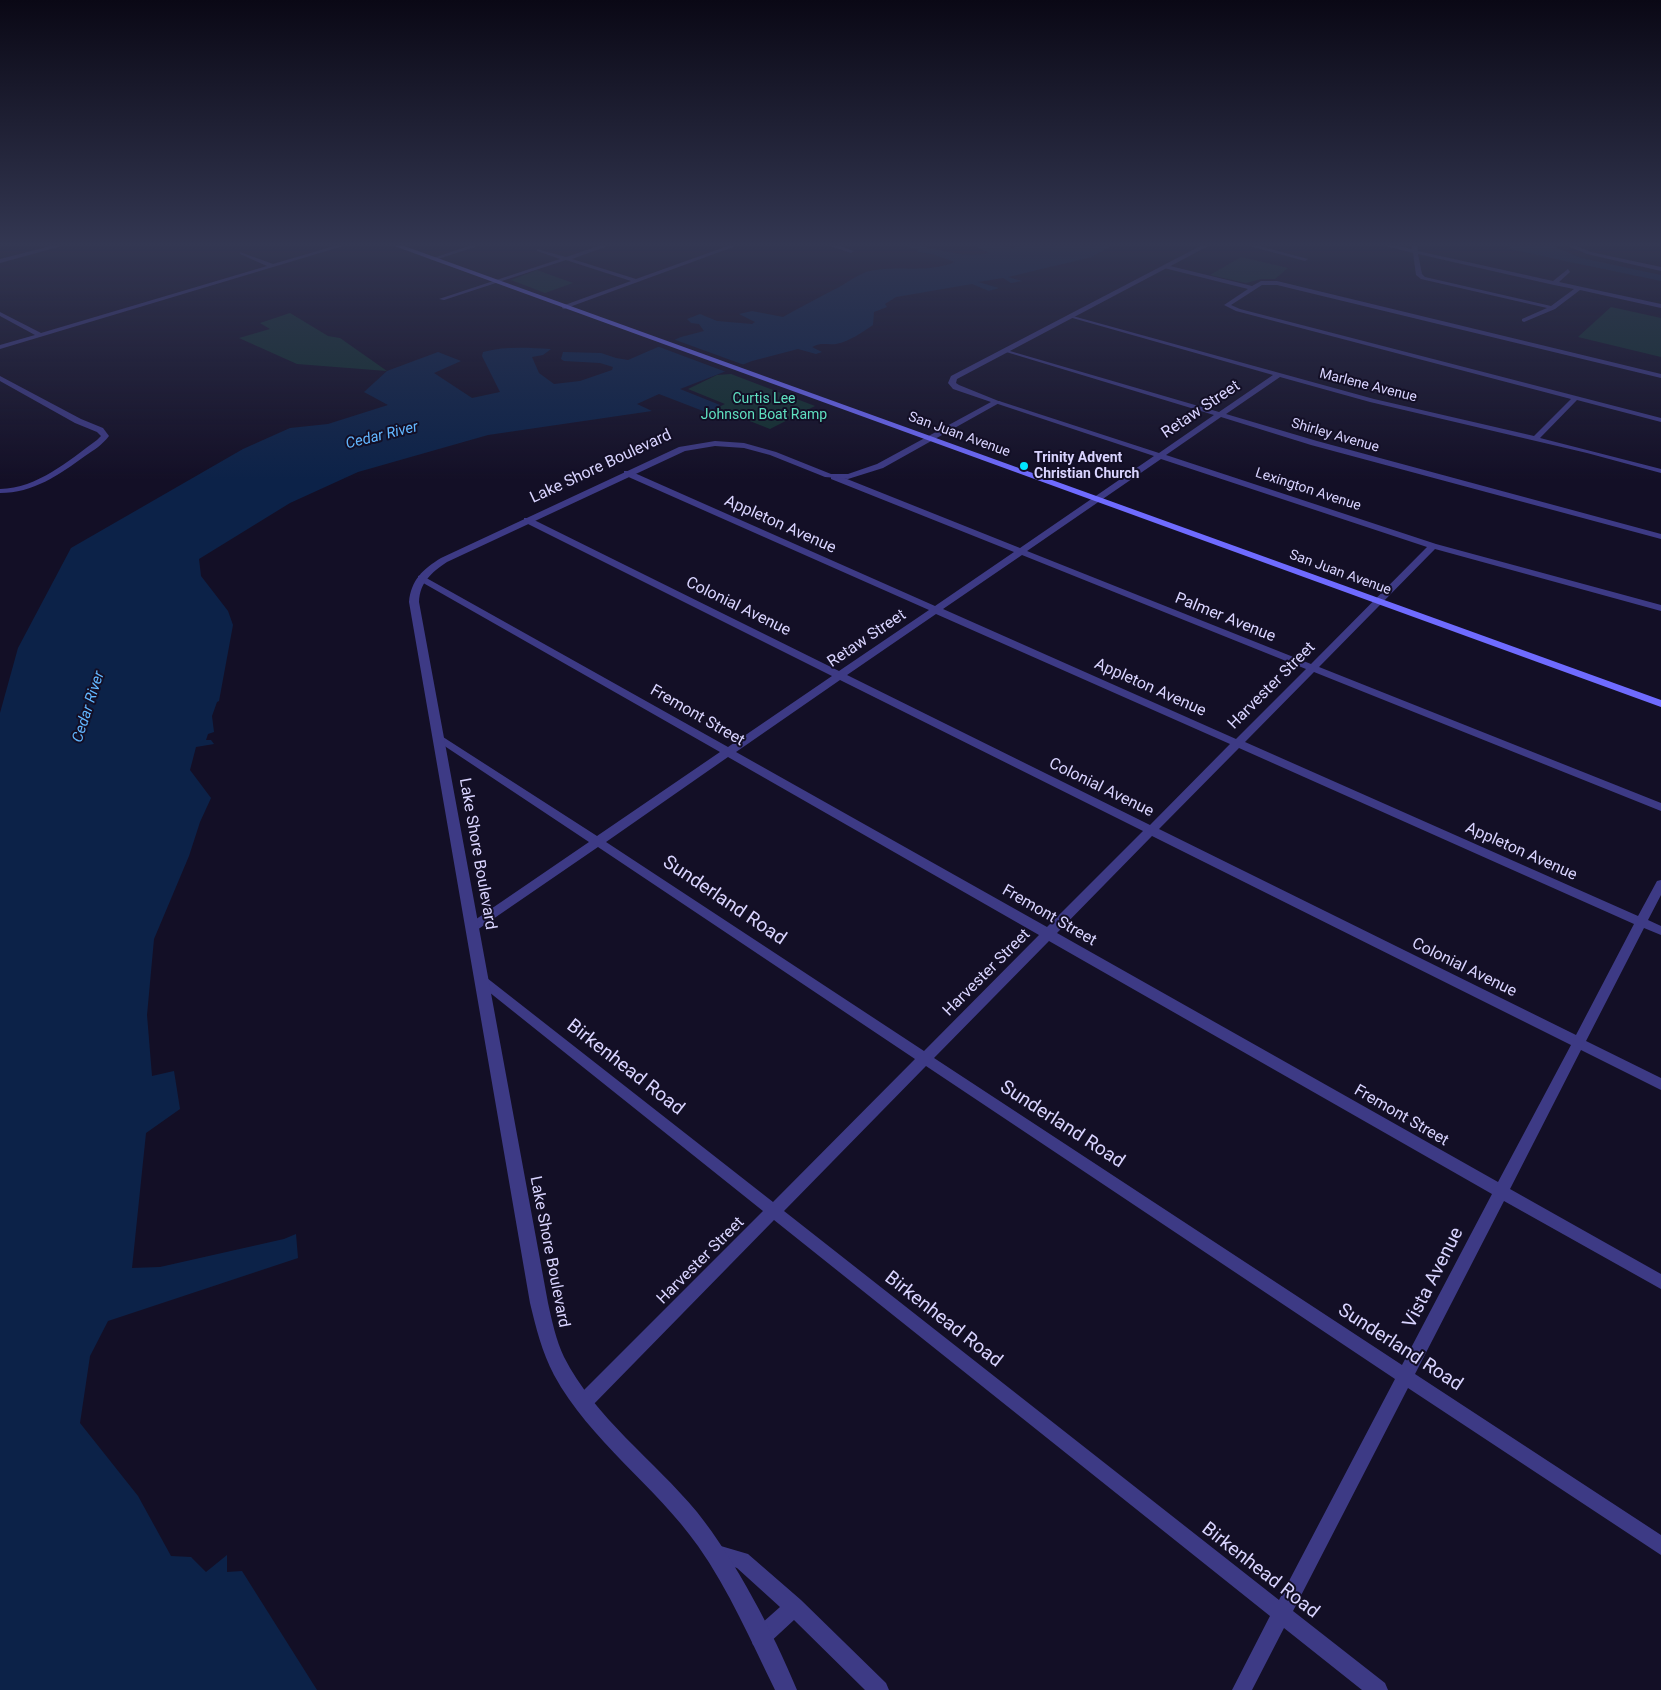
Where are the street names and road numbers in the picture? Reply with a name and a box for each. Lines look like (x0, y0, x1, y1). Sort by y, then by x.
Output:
street label: Marlene Avenue (1318, 366, 1418, 406)
street label: Retaw Street (1158, 377, 1244, 443)
street label: San Juan Avenue (906, 409, 1012, 461)
street label: Shirley Avenue (1289, 415, 1381, 457)
street label: Lake Shore Boulevard (527, 426, 675, 508)
street label: Lexington Avenue (1253, 465, 1363, 515)
street label: Appleton Avenue (721, 492, 839, 558)
street label: San Juan Avenue (1287, 547, 1393, 599)
street label: Colonial Avenue (682, 573, 794, 641)
street label: Palmer Avenue (1172, 589, 1278, 647)
street label: Retaw Street (824, 606, 910, 672)
street label: Harvester Street (1224, 638, 1320, 734)
street label: Appleton Avenue (1091, 655, 1209, 721)
street label: Fremont Street (646, 681, 748, 751)
street label: Colonial Avenue (1045, 754, 1157, 822)
street label: Lake Shore Boulevard (454, 777, 500, 931)
street label: Appleton Avenue (1462, 819, 1580, 885)
street label: Sunderland Road (658, 851, 790, 951)
street label: Fremont Street (998, 881, 1100, 951)
street label: Harvester Street (939, 925, 1035, 1021)
street label: Colonial Avenue (1408, 934, 1520, 1002)
street label: Birkenhead Road (562, 1015, 688, 1121)
street label: Sunderland Road (995, 1076, 1129, 1174)
street label: Fremont Street (1350, 1081, 1452, 1151)
street label: Lake Shore Boulevard (525, 1175, 573, 1329)
street label: Harvester Street (653, 1213, 749, 1309)
street label: Vista Avenue (1399, 1224, 1469, 1332)
street label: Birkenhead Road (880, 1267, 1006, 1373)
street label: Sunderland Road (1333, 1299, 1467, 1397)
street label: Birkenhead Road (1197, 1518, 1323, 1624)

